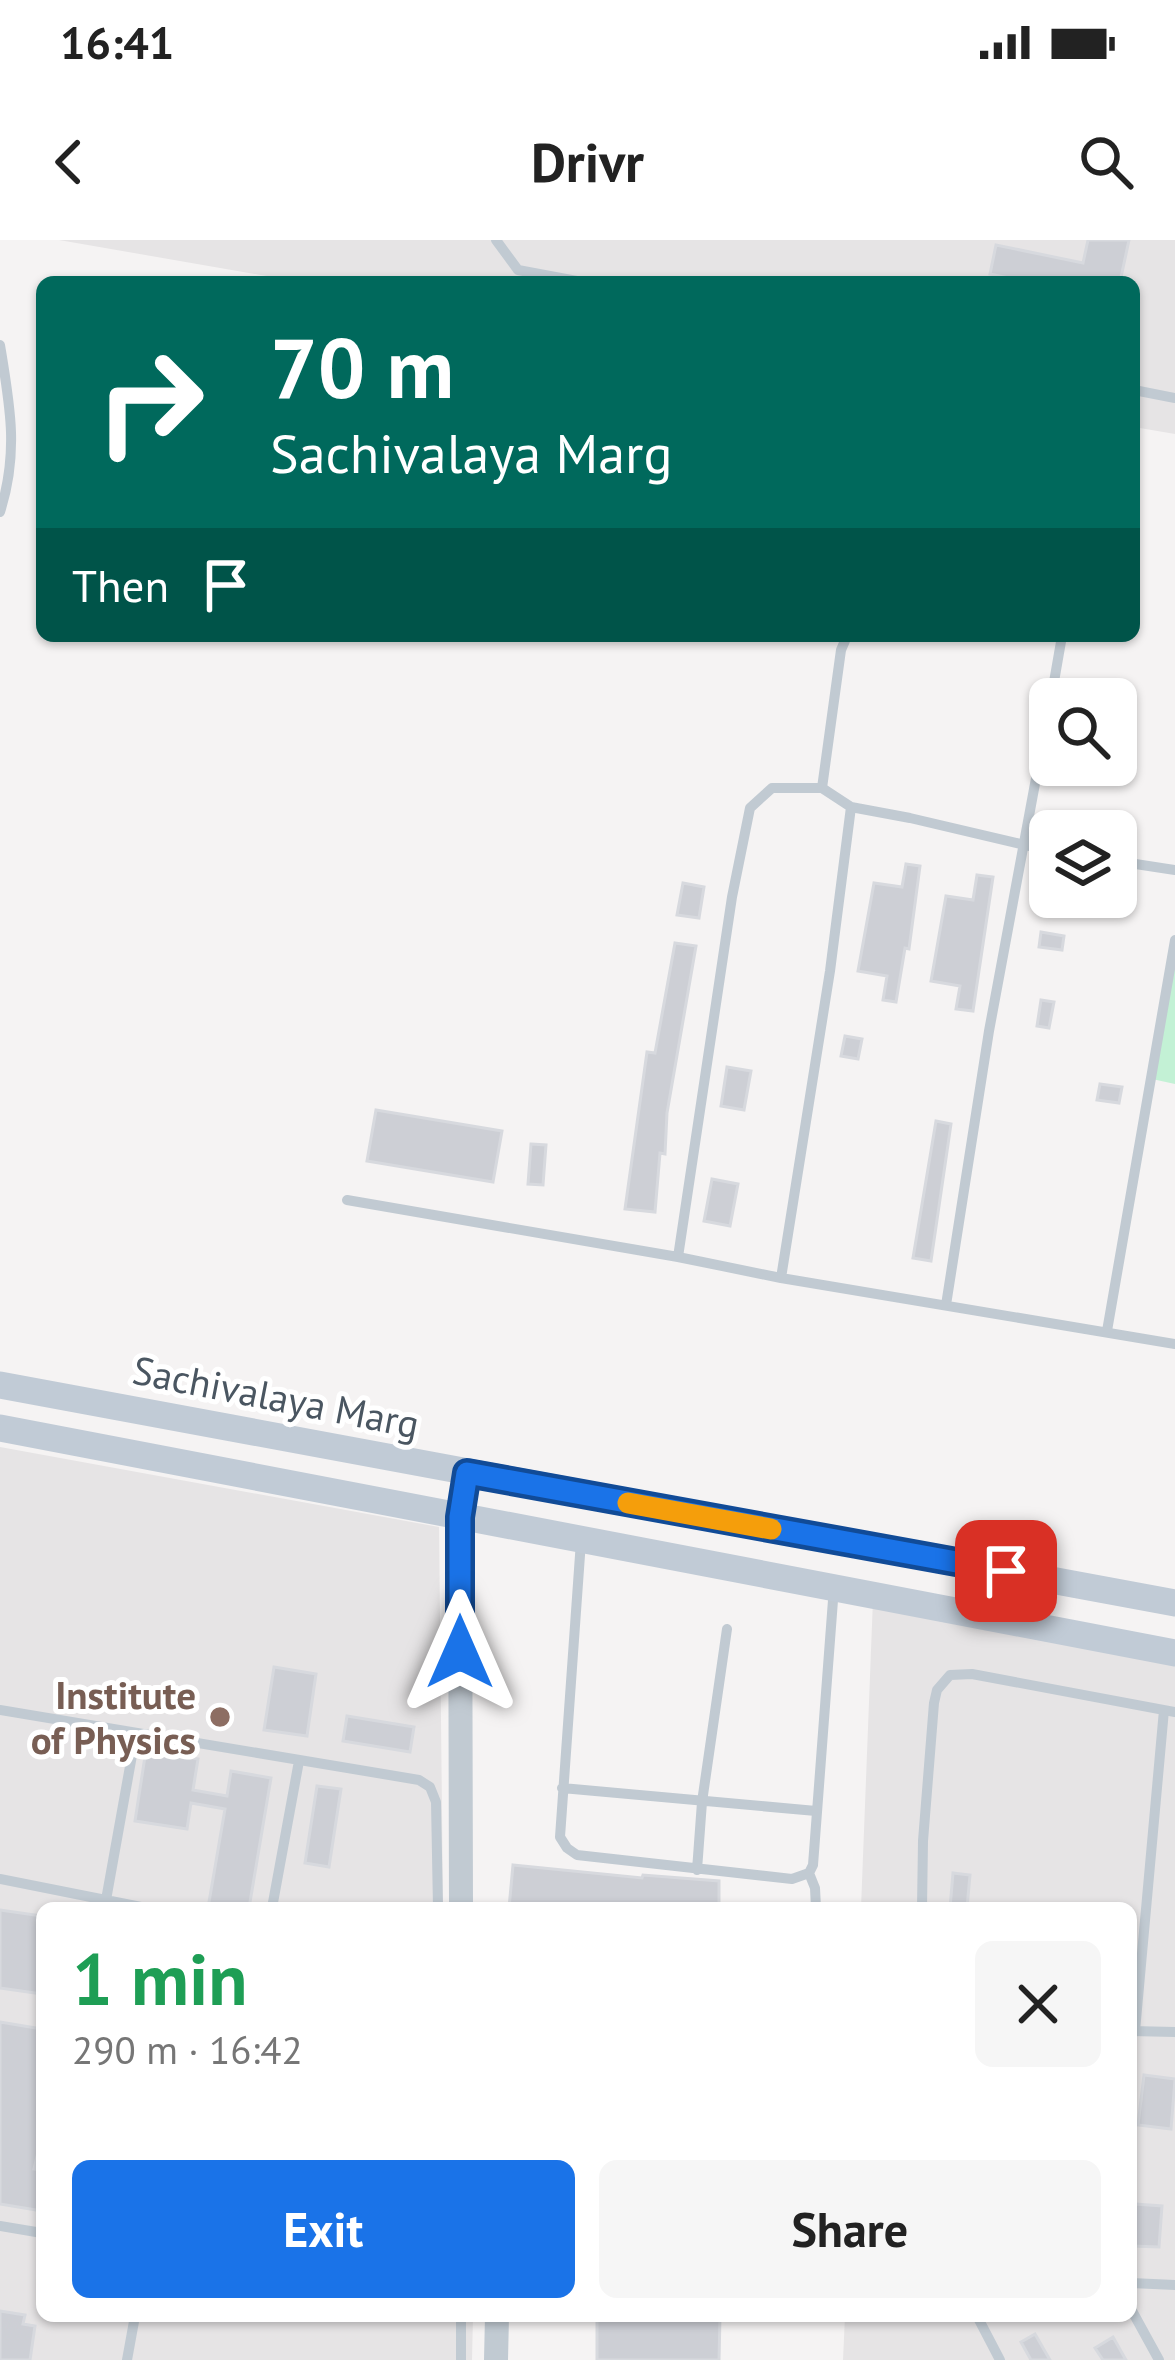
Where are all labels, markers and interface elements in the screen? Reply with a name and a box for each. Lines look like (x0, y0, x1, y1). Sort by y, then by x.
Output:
text: 16:41 (60, 13, 174, 71)
text: Drivr (531, 127, 644, 197)
icon: back (36, 129, 102, 195)
icon: search (1073, 129, 1139, 195)
text: 70 m (270, 312, 454, 421)
icon: right (72, 324, 228, 480)
text: Sachivalaya Marg (270, 418, 672, 488)
icon: arrive (193, 552, 259, 618)
text: Then (72, 556, 169, 614)
map controls (1029, 678, 1137, 918)
button: search (1029, 678, 1137, 786)
button: layers (1029, 810, 1137, 918)
street label: Sachivalaya Marg (129, 1344, 424, 1449)
pin (955, 1520, 1057, 1622)
icon: arrive (973, 1538, 1039, 1604)
position arrow (397, 1589, 523, 1715)
place label: Institute of Physics (31, 1669, 196, 1765)
marker: Institute of Physics (207, 1704, 233, 1730)
text: 1 min (72, 1932, 248, 2025)
button: close (975, 1941, 1101, 2067)
text: 290 m · 16:42 (72, 2024, 303, 2075)
button: Exit (72, 2160, 575, 2298)
button: Share (599, 2160, 1101, 2298)

